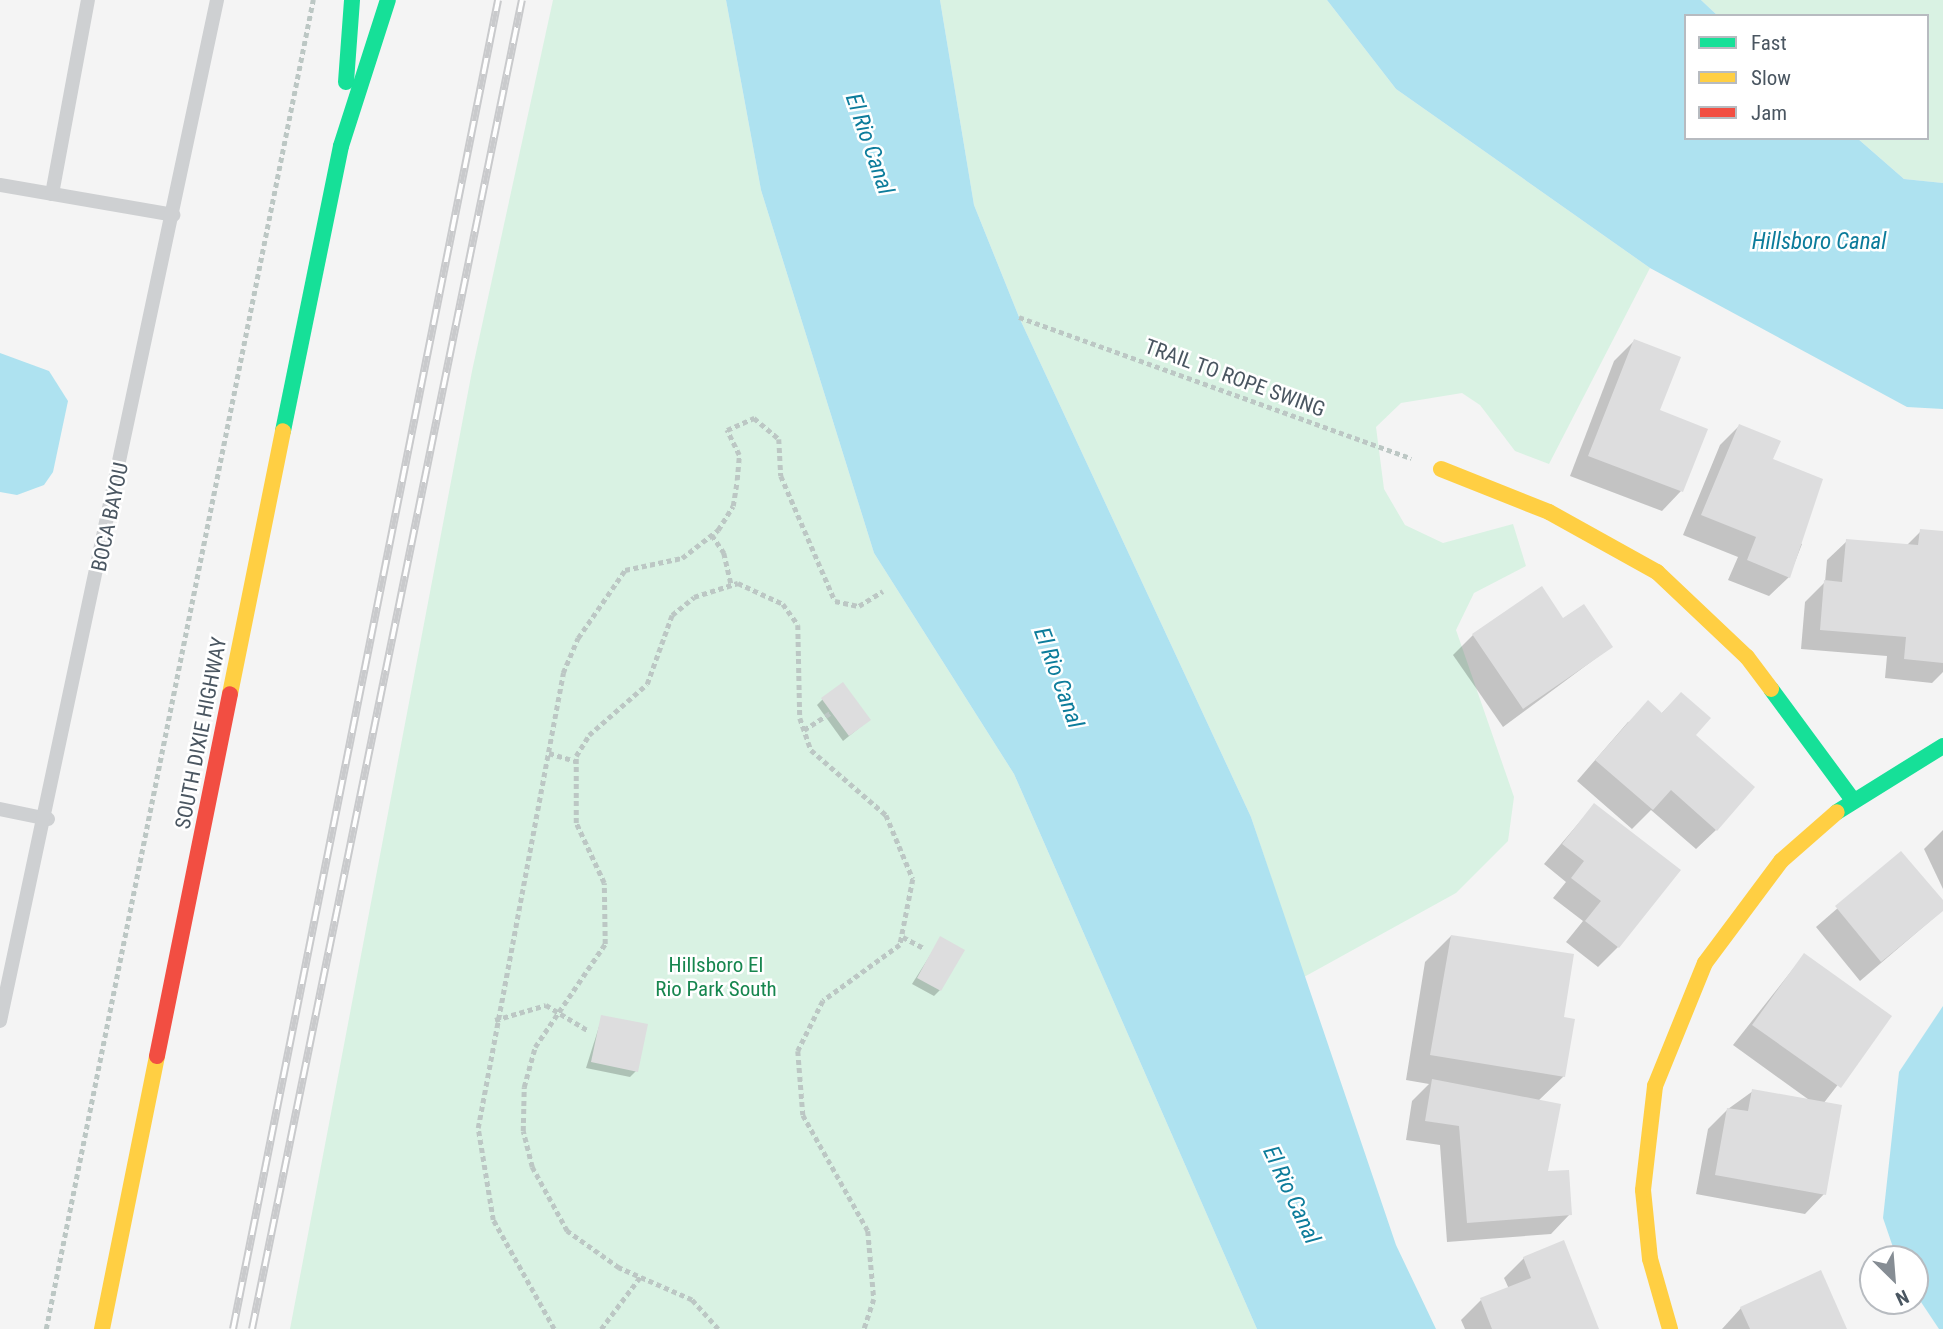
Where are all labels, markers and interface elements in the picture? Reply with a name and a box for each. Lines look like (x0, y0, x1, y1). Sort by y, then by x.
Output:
legend (1684, 14, 1929, 140)
text: Fast (1751, 31, 1787, 55)
text: Slow (1751, 66, 1791, 90)
water label: El Rio Canal (839, 90, 899, 198)
text: Jam (1751, 101, 1787, 125)
water label: Hillsboro Canal (1752, 228, 1886, 256)
street label: TRAIL TO ROPE SWING (1141, 334, 1329, 422)
street label: BOCA BAYOU (86, 460, 134, 574)
water label: El Rio Canal (1027, 624, 1089, 732)
street label: SOUTH DIXIE HIGHWAY (170, 635, 232, 831)
park label: Hillsboro El Rio Park South (655, 952, 777, 1002)
water label: El Rio Canal (1256, 1142, 1326, 1248)
north arrow (1859, 1245, 1929, 1315)
text: N (1892, 1285, 1912, 1311)

